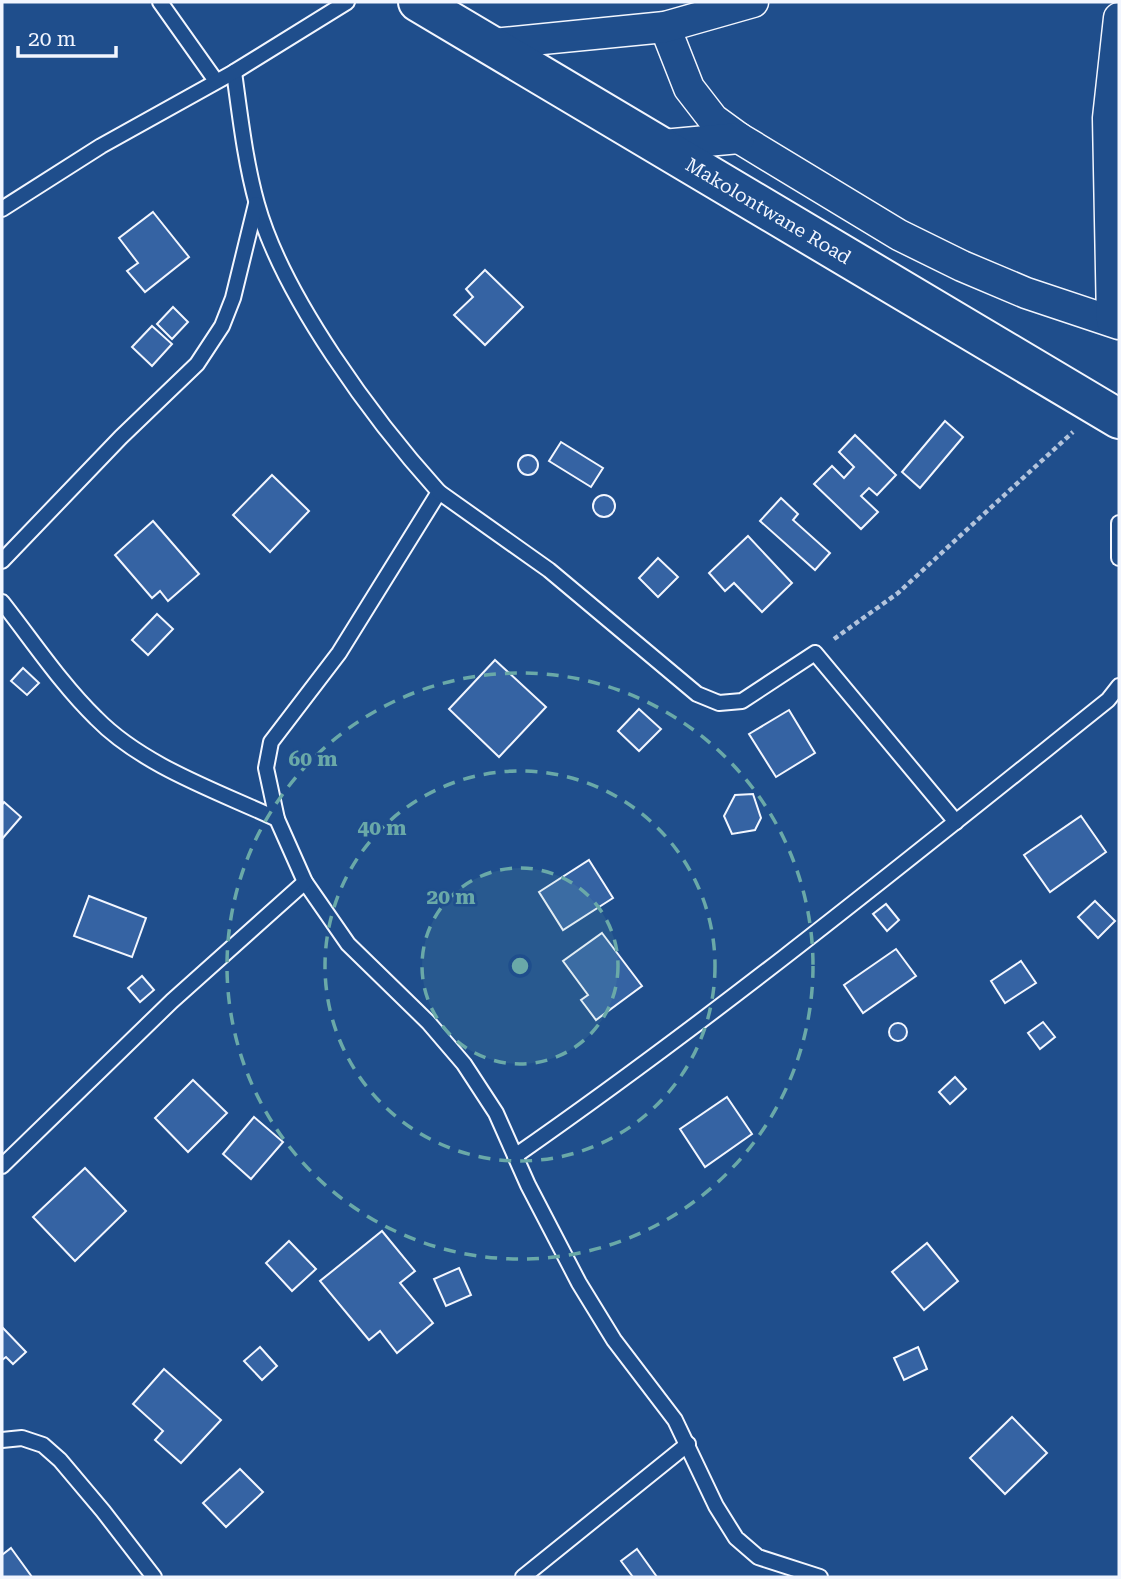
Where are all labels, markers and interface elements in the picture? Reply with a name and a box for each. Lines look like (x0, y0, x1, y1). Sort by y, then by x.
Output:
scale bar (18, 14, 116, 58)
text: 20 m (28, 27, 76, 51)
street label: Makolontwane Road (682, 153, 856, 269)
text: 60 m (288, 747, 338, 771)
text: 40 m (357, 816, 407, 840)
text: 20 m (426, 885, 476, 909)
centre of rings (508, 954, 532, 978)

